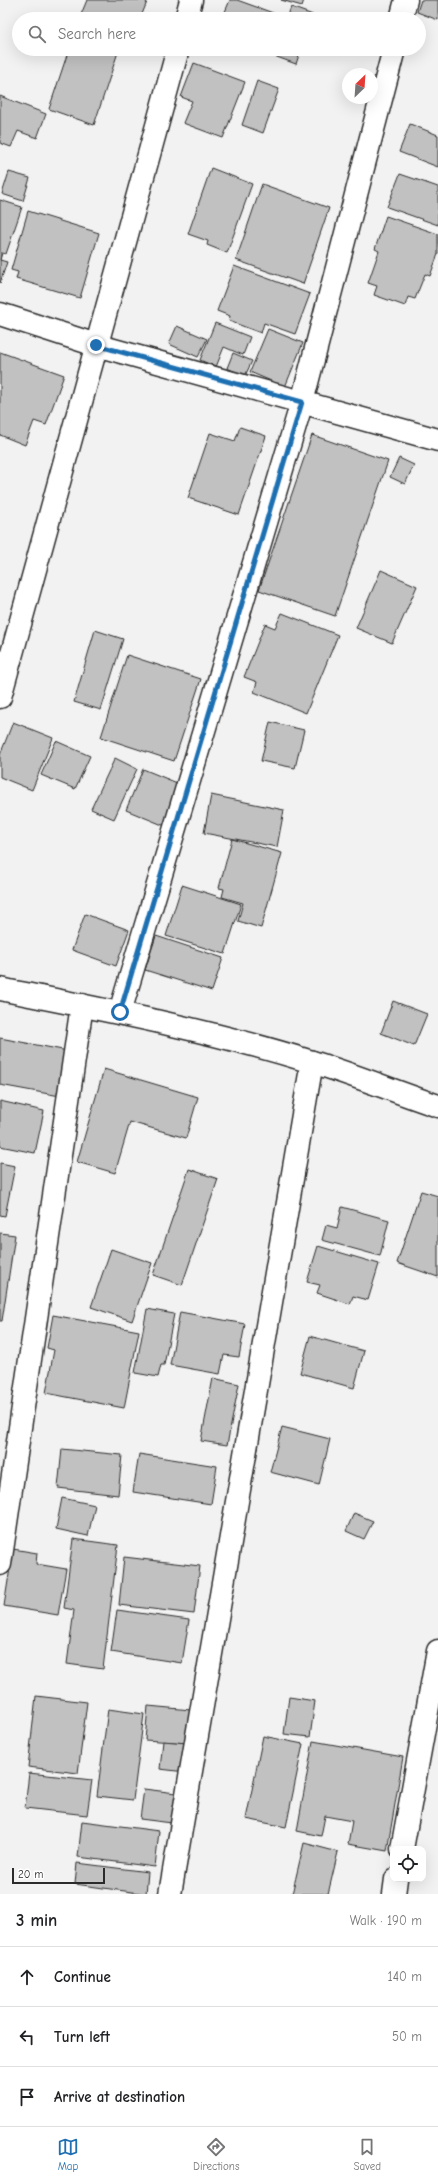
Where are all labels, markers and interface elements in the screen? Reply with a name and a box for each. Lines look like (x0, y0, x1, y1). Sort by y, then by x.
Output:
search box (12, 12, 426, 56)
icon: search (26, 23, 48, 45)
text: Search here (58, 25, 136, 43)
north arrow (342, 68, 378, 104)
route end (87, 336, 105, 354)
route start (111, 1003, 129, 1021)
map controls (390, 1846, 426, 1882)
button: locate (390, 1846, 426, 1882)
scale bar (12, 1866, 105, 1885)
text: 20 m (18, 1868, 43, 1881)
text: 3 min (16, 1911, 57, 1930)
text: Walk · 190 m (350, 1913, 422, 1928)
icon: ahead (16, 1966, 38, 1988)
text: Continue (54, 1968, 111, 1986)
text: 140 m (388, 1969, 422, 1984)
icon: left (16, 2026, 38, 2048)
text: Turn left (54, 2028, 110, 2046)
text: 50 m (392, 2029, 422, 2044)
icon: arrive (16, 2086, 38, 2108)
text: Arrive at destination (54, 2088, 185, 2106)
tab: Map (57, 2136, 79, 2173)
tab: Directions (193, 2136, 240, 2173)
tab: Saved (354, 2136, 381, 2173)

